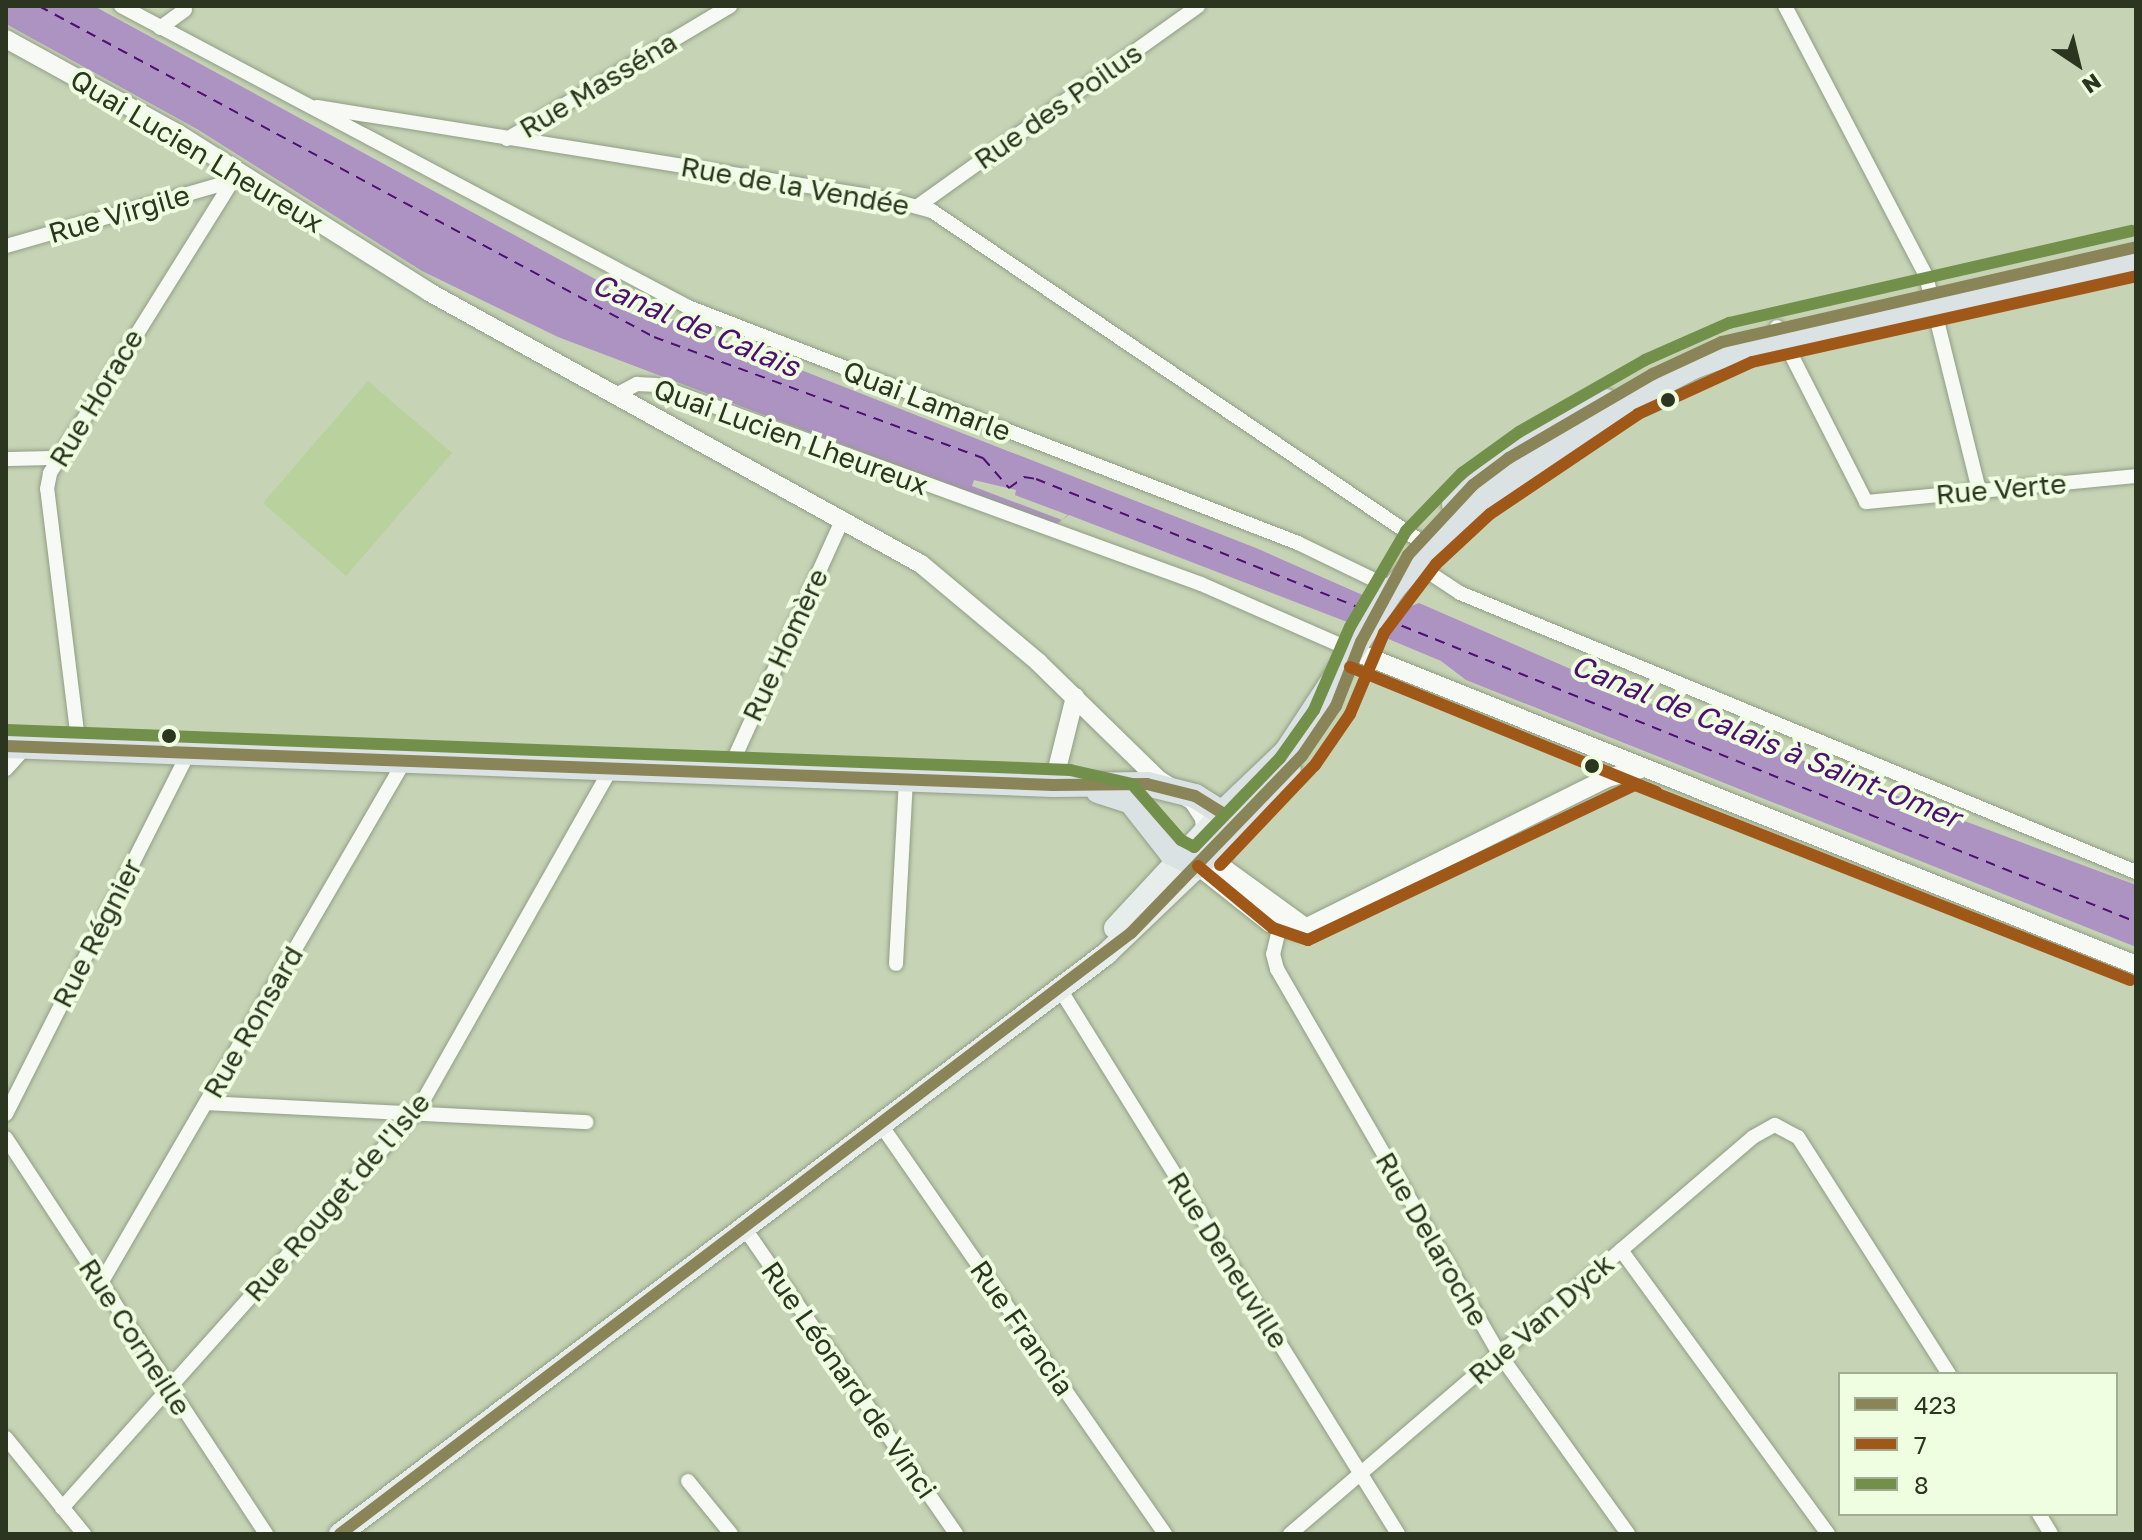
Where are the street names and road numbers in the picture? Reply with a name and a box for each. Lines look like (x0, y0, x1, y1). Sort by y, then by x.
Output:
street label: Rue Masséna (513, 25, 683, 145)
street label: Rue des Poilus (968, 36, 1148, 176)
street label: Quai Lucien Lheureux (64, 62, 330, 240)
street label: Rue de la Vendée (678, 149, 912, 223)
street label: Rue Virgile (45, 178, 193, 250)
street label: Rue Horace (42, 323, 150, 473)
street label: Quai Lamarle (839, 354, 1015, 448)
street label: Quai Lucien Lheureux (649, 372, 933, 502)
street label: Rue Verte (1934, 467, 2068, 511)
street label: Rue Homère (735, 563, 835, 727)
street label: Rue Régnier (45, 853, 149, 1013)
street label: Rue Ronsard (196, 940, 310, 1104)
street label: Rue Rouget de l'Isle (237, 1086, 437, 1308)
street label: Rue Delaroche (1369, 1146, 1495, 1332)
street label: Rue Deneuville (1160, 1165, 1296, 1355)
street label: Rue Van Dyck (1461, 1247, 1621, 1391)
street label: Rue Corneille (72, 1252, 198, 1422)
street label: Rue Francia (963, 1254, 1081, 1402)
street label: Rue Léonard de Vinci (754, 1255, 944, 1505)

